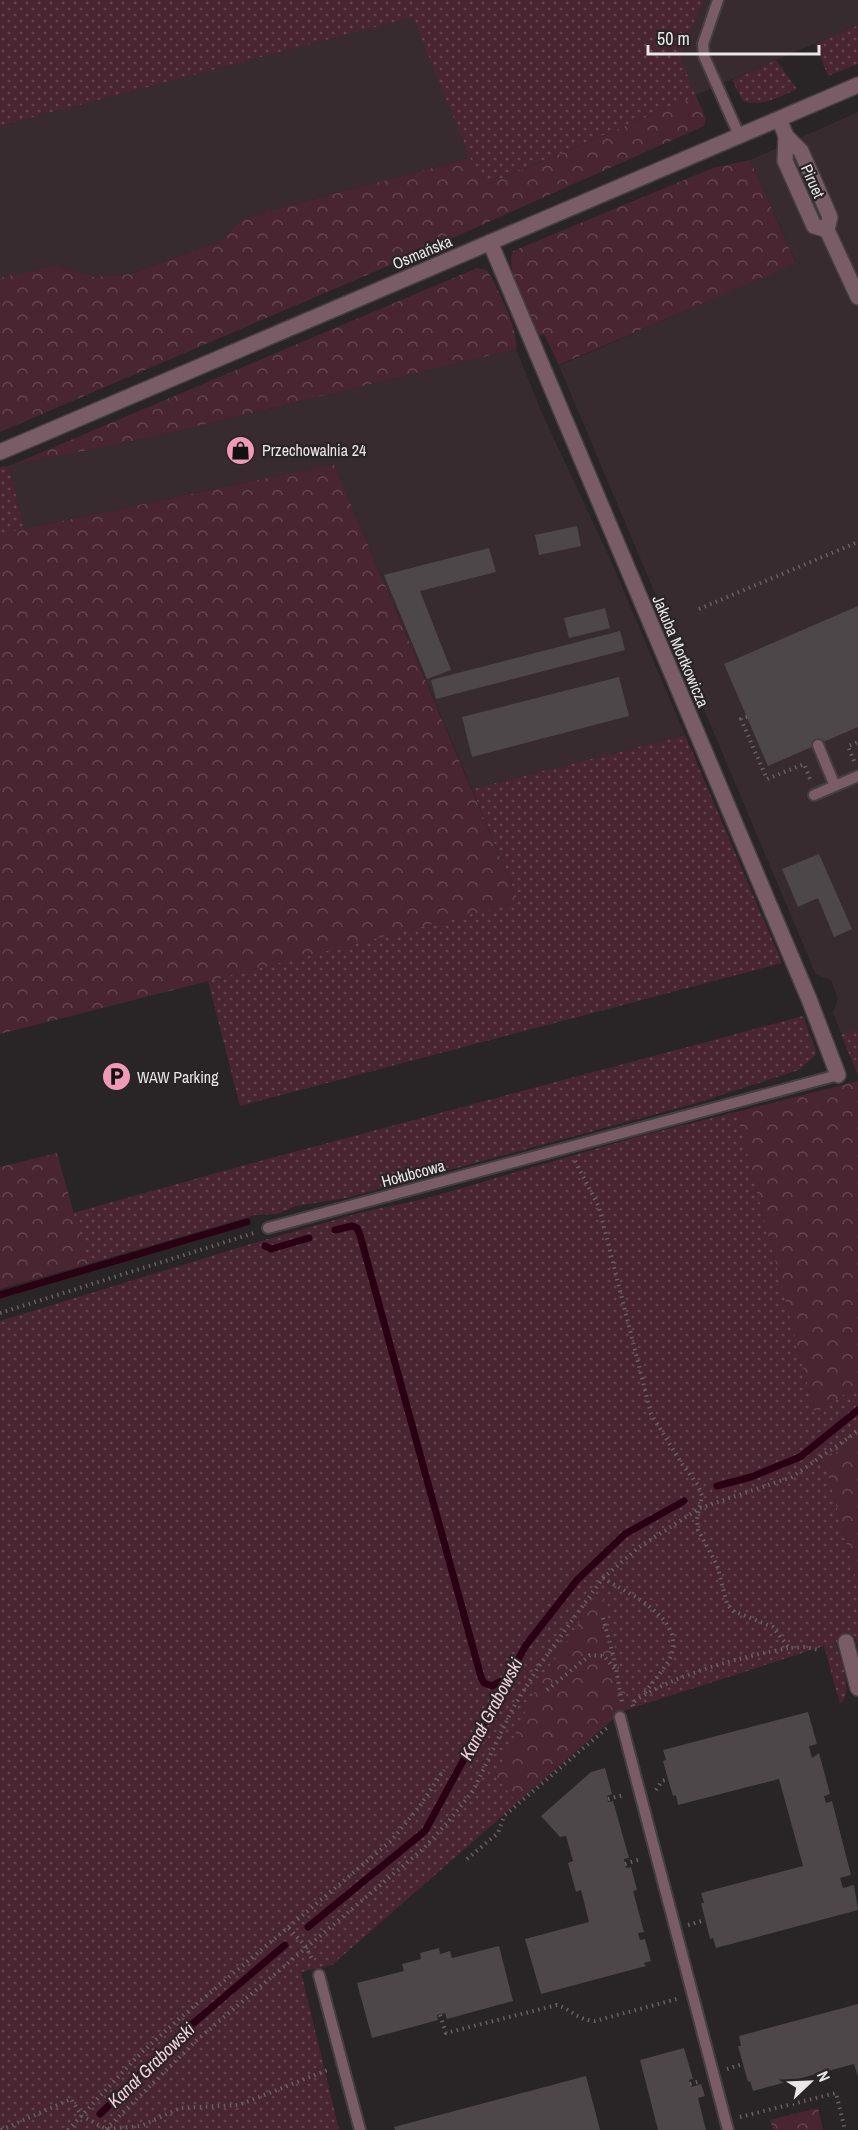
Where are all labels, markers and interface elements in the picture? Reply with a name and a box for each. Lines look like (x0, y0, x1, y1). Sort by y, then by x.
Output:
scale bar (648, 18, 819, 56)
text: 50 m (657, 26, 690, 51)
street label: Piruet (796, 161, 830, 202)
street label: Osmańska (389, 229, 456, 274)
shop icon: Przechowalnia 24 (225, 434, 257, 466)
place label: Przechowalnia 24 (262, 439, 366, 461)
street label: Jakuba Mortkowicza (648, 592, 715, 711)
parking icon: WAW Parking (100, 1061, 132, 1093)
place label: WAW Parking (137, 1066, 219, 1088)
street label: Hołubcowa (379, 1154, 448, 1192)
water label: Kanał Grabowski (454, 1654, 528, 1764)
water label: Kanał Grabowski (102, 2017, 200, 2113)
north arrow (780, 2052, 840, 2112)
text: N (812, 2067, 836, 2085)

